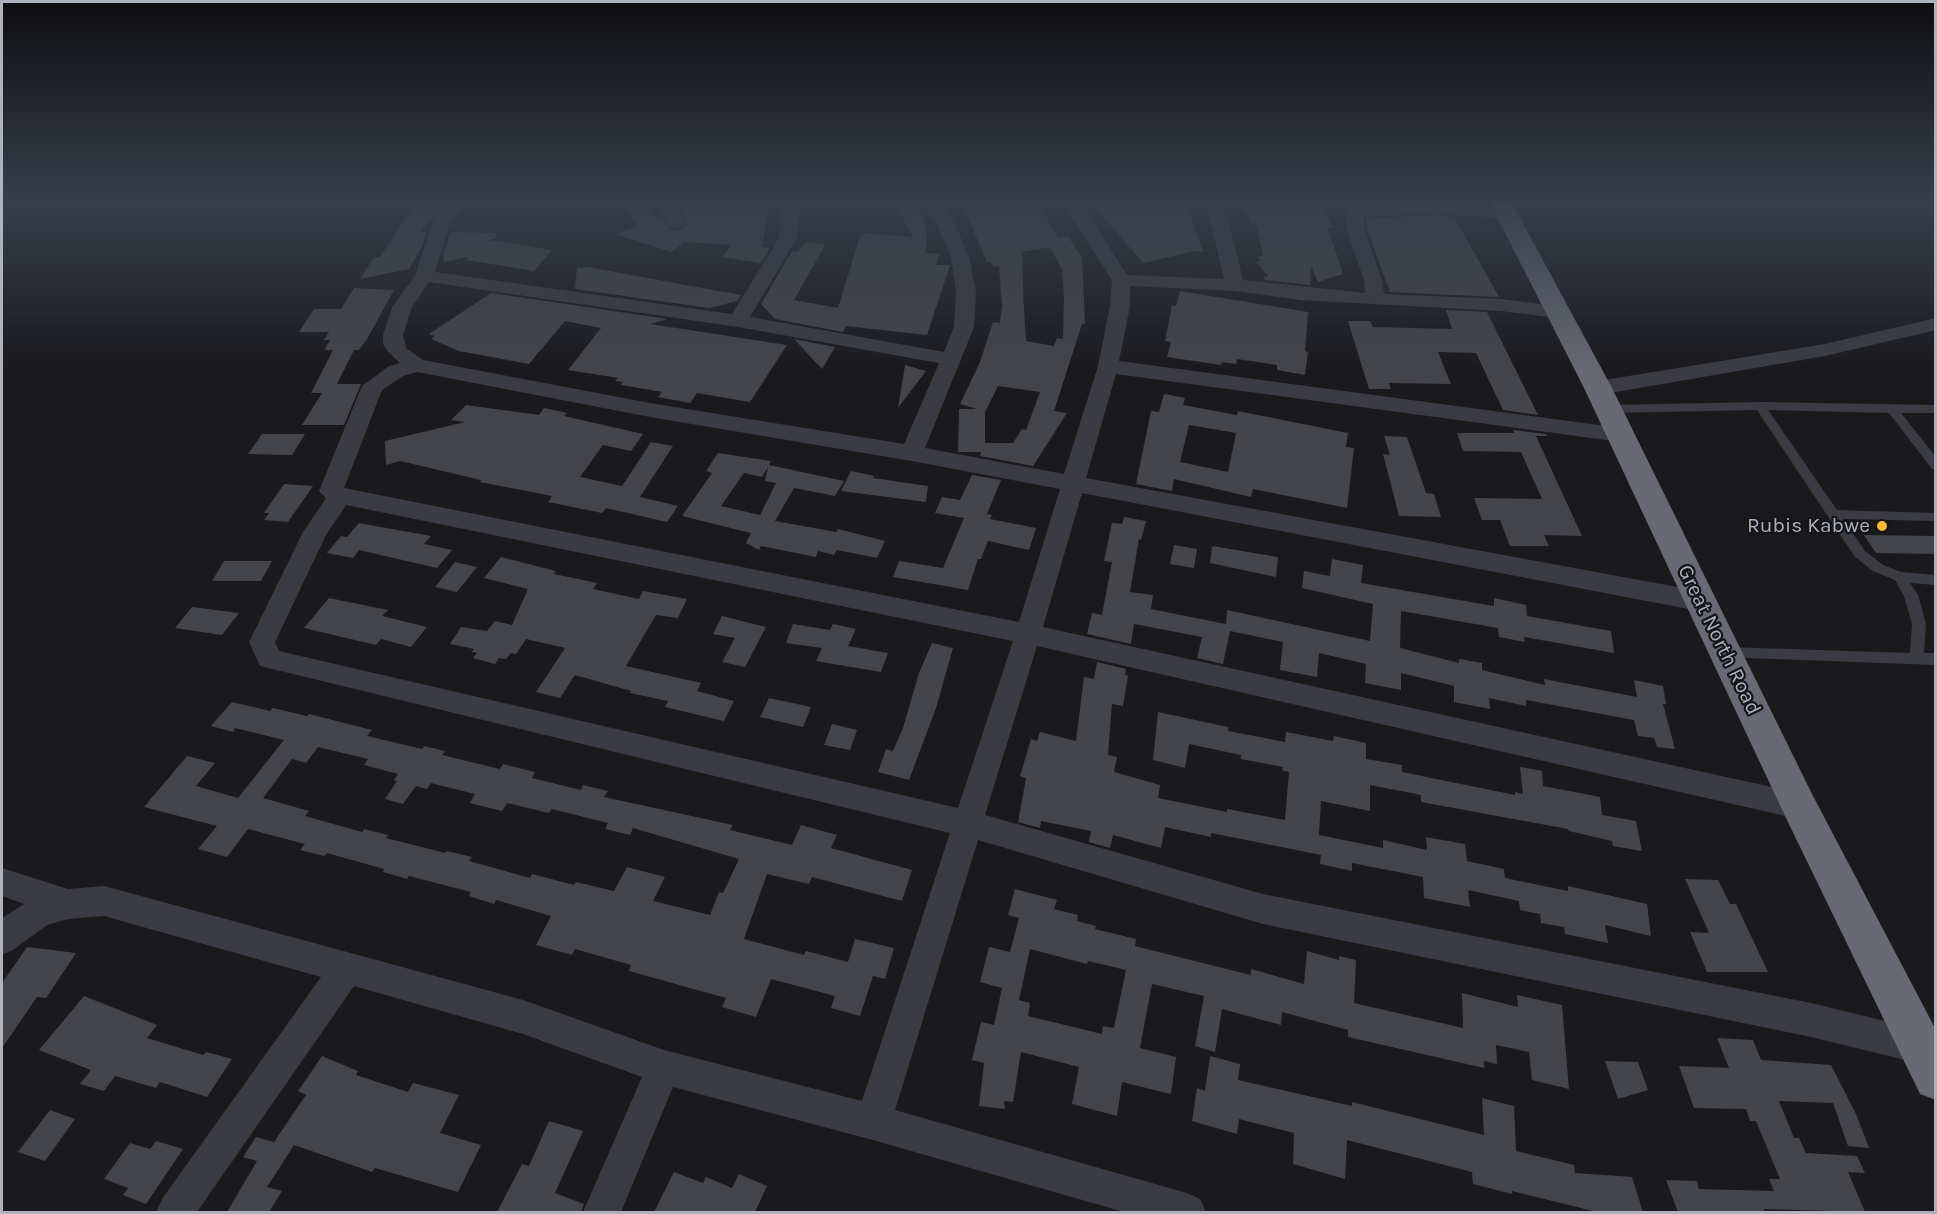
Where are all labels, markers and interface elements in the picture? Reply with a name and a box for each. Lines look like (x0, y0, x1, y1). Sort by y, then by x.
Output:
place label: Rubis Kabwe (1747, 513, 1870, 539)
marker: Rubis Kabwe (1875, 519, 1889, 533)
street label: Great North Road (1672, 561, 1766, 719)

